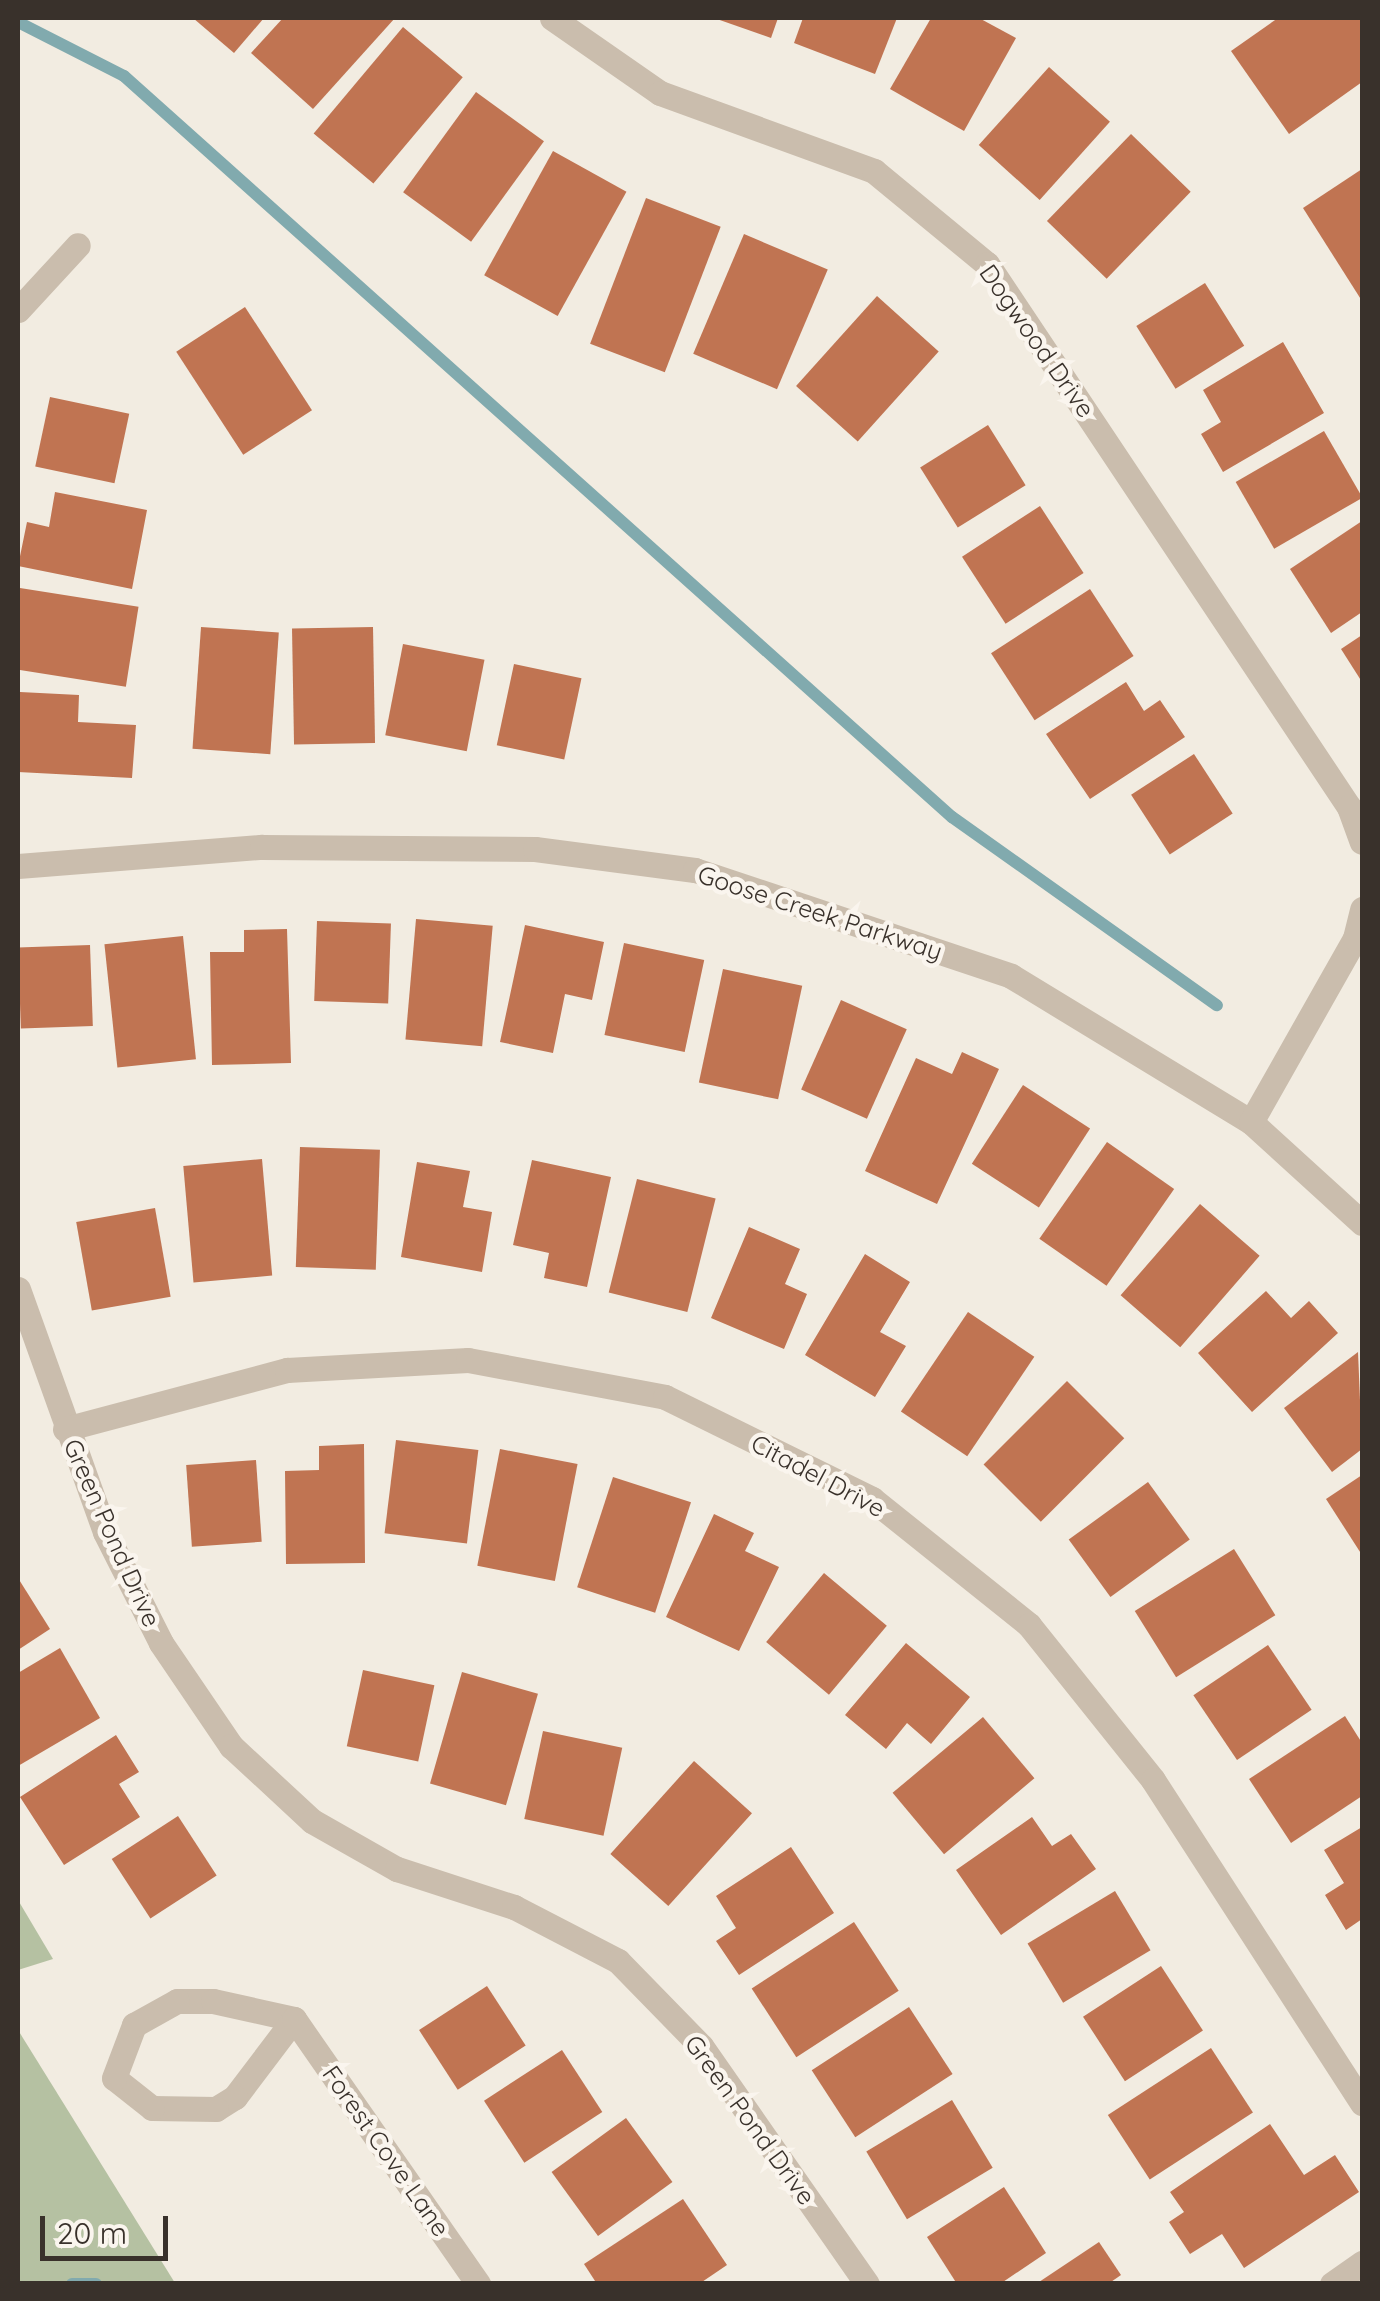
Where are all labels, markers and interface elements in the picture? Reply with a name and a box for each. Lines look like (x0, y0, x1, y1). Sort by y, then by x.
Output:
street label: Dogwood Drive (973, 259, 1101, 423)
street label: Goose Creek Parkway (694, 859, 946, 967)
street label: Citadel Drive (746, 1428, 890, 1524)
street label: Green Pond Drive (57, 1434, 167, 1632)
street label: Green Pond Drive (678, 2029, 822, 2211)
street label: Forest Cove Lane (316, 2060, 456, 2242)
scale bar (45, 2196, 172, 2258)
text: 20 m (57, 2214, 127, 2252)

